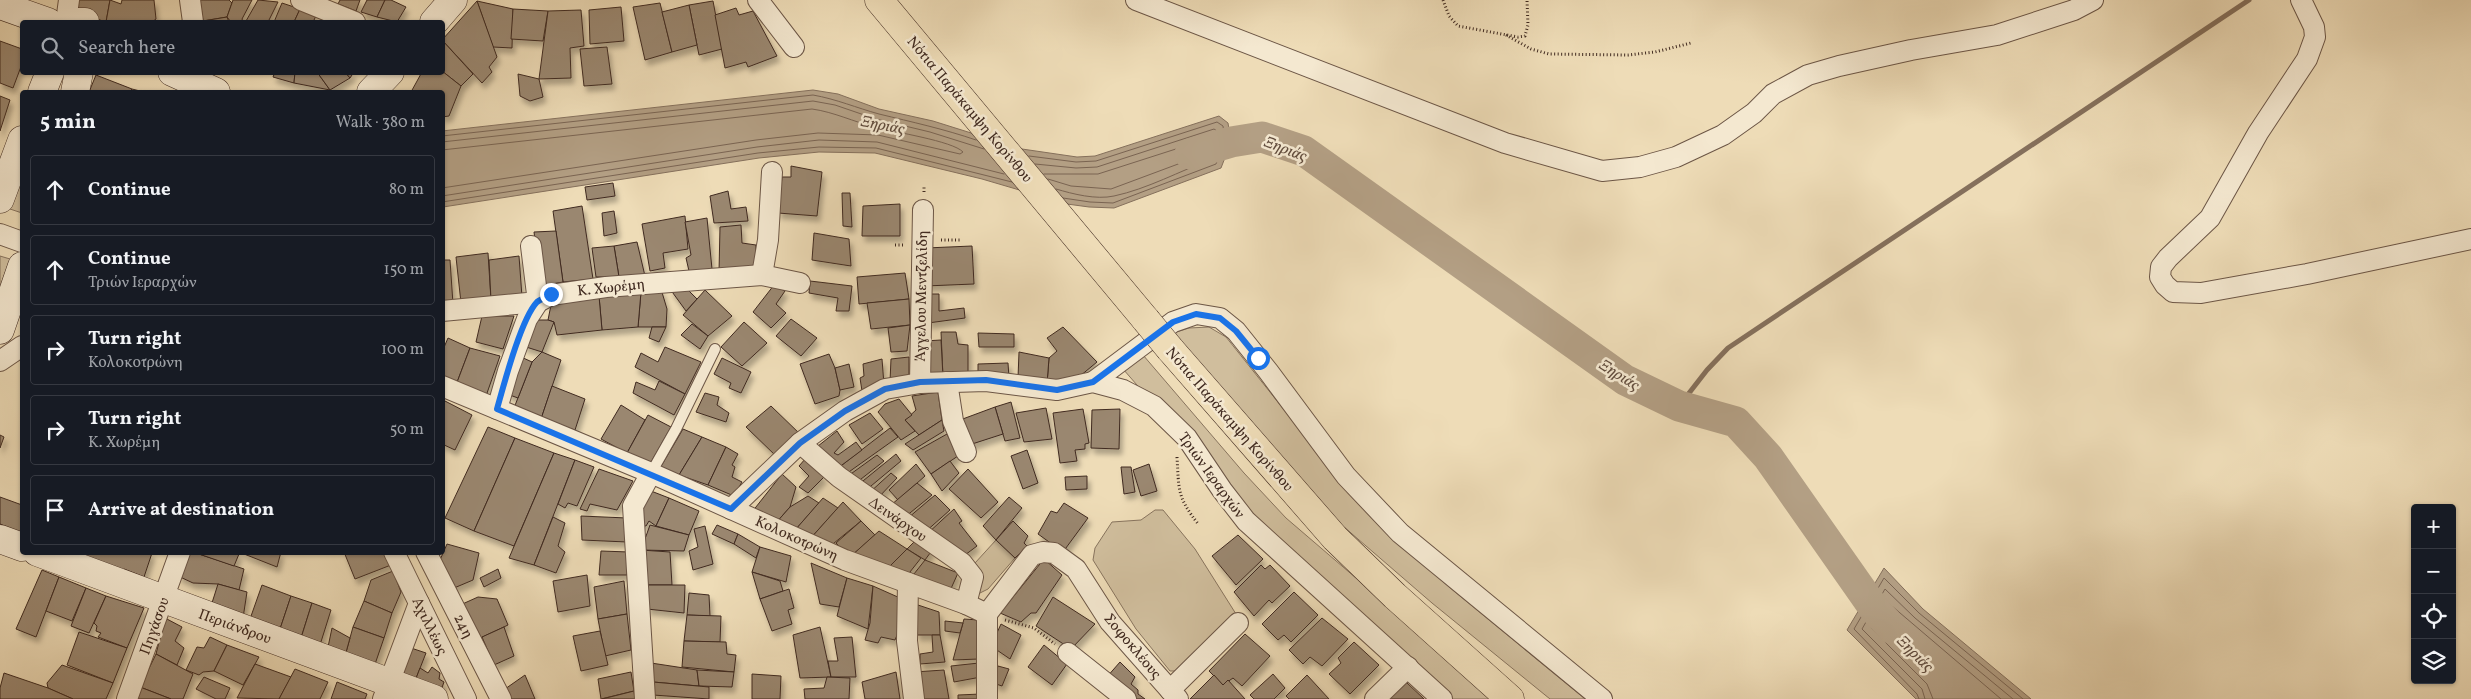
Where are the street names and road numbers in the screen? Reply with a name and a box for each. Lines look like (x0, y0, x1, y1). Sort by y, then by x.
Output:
street label: Νότια Παράκαμψη Κορίνθου (901, 32, 1037, 188)
street label: Άγγελου Μεντζελίδη (911, 230, 934, 362)
street label: Κ. Χωρέμη (576, 274, 646, 302)
street label: Νότια Παράκαμψη Κορίνθου (1160, 343, 1298, 497)
street label: Τριών Ιεραρχών (1172, 429, 1249, 523)
street label: Δεινάρχου (864, 493, 930, 548)
street label: Κολοκοτρώνη (751, 512, 841, 567)
street label: Αχιλλέως (406, 594, 452, 659)
street label: Πηγάσου (135, 595, 176, 658)
street label: Περιάνδρου (195, 604, 274, 650)
street label: Σοφοκλέους (1098, 610, 1166, 685)
street label: 24η (448, 611, 478, 643)

